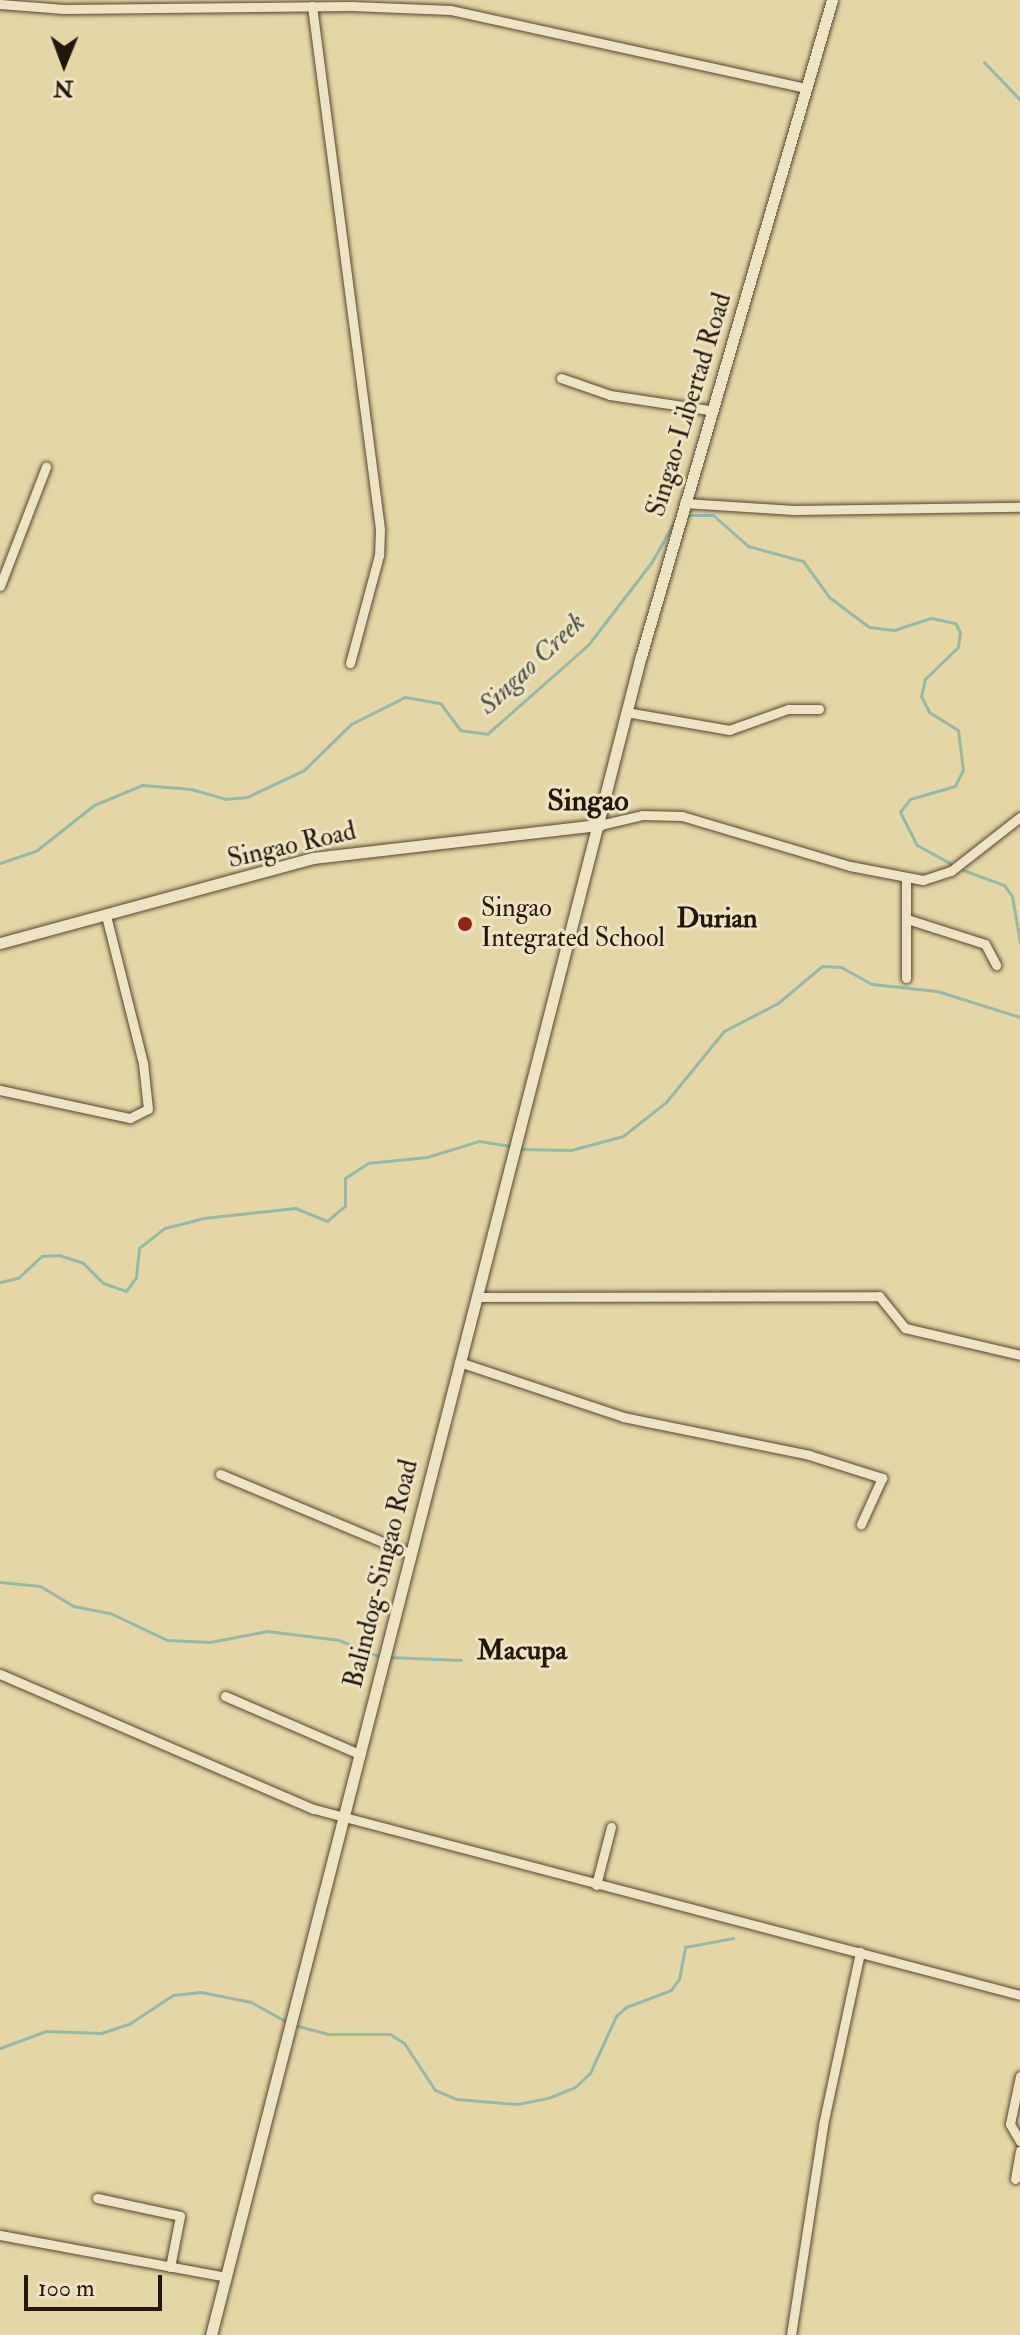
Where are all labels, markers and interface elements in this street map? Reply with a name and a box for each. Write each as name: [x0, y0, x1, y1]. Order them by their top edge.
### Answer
north arrow: [24, 24, 104, 104]
text: N: [53, 74, 74, 102]
street label: Singao-Libertad Road: [641, 289, 739, 521]
water label: Singao Creek: [472, 606, 592, 722]
district label: Singao: [547, 783, 629, 819]
street label: Singao Road: [225, 816, 359, 876]
place label: Singao Integrated School: [481, 893, 665, 954]
district label: Durian: [676, 902, 758, 936]
marker: Singao Integrated School: [456, 915, 474, 933]
street label: Balindog-Singao Road: [339, 1457, 425, 1691]
district label: Macupa: [477, 1634, 567, 1668]
scale bar: [28, 2259, 166, 2309]
text: 100 m: [38, 2273, 95, 2304]

